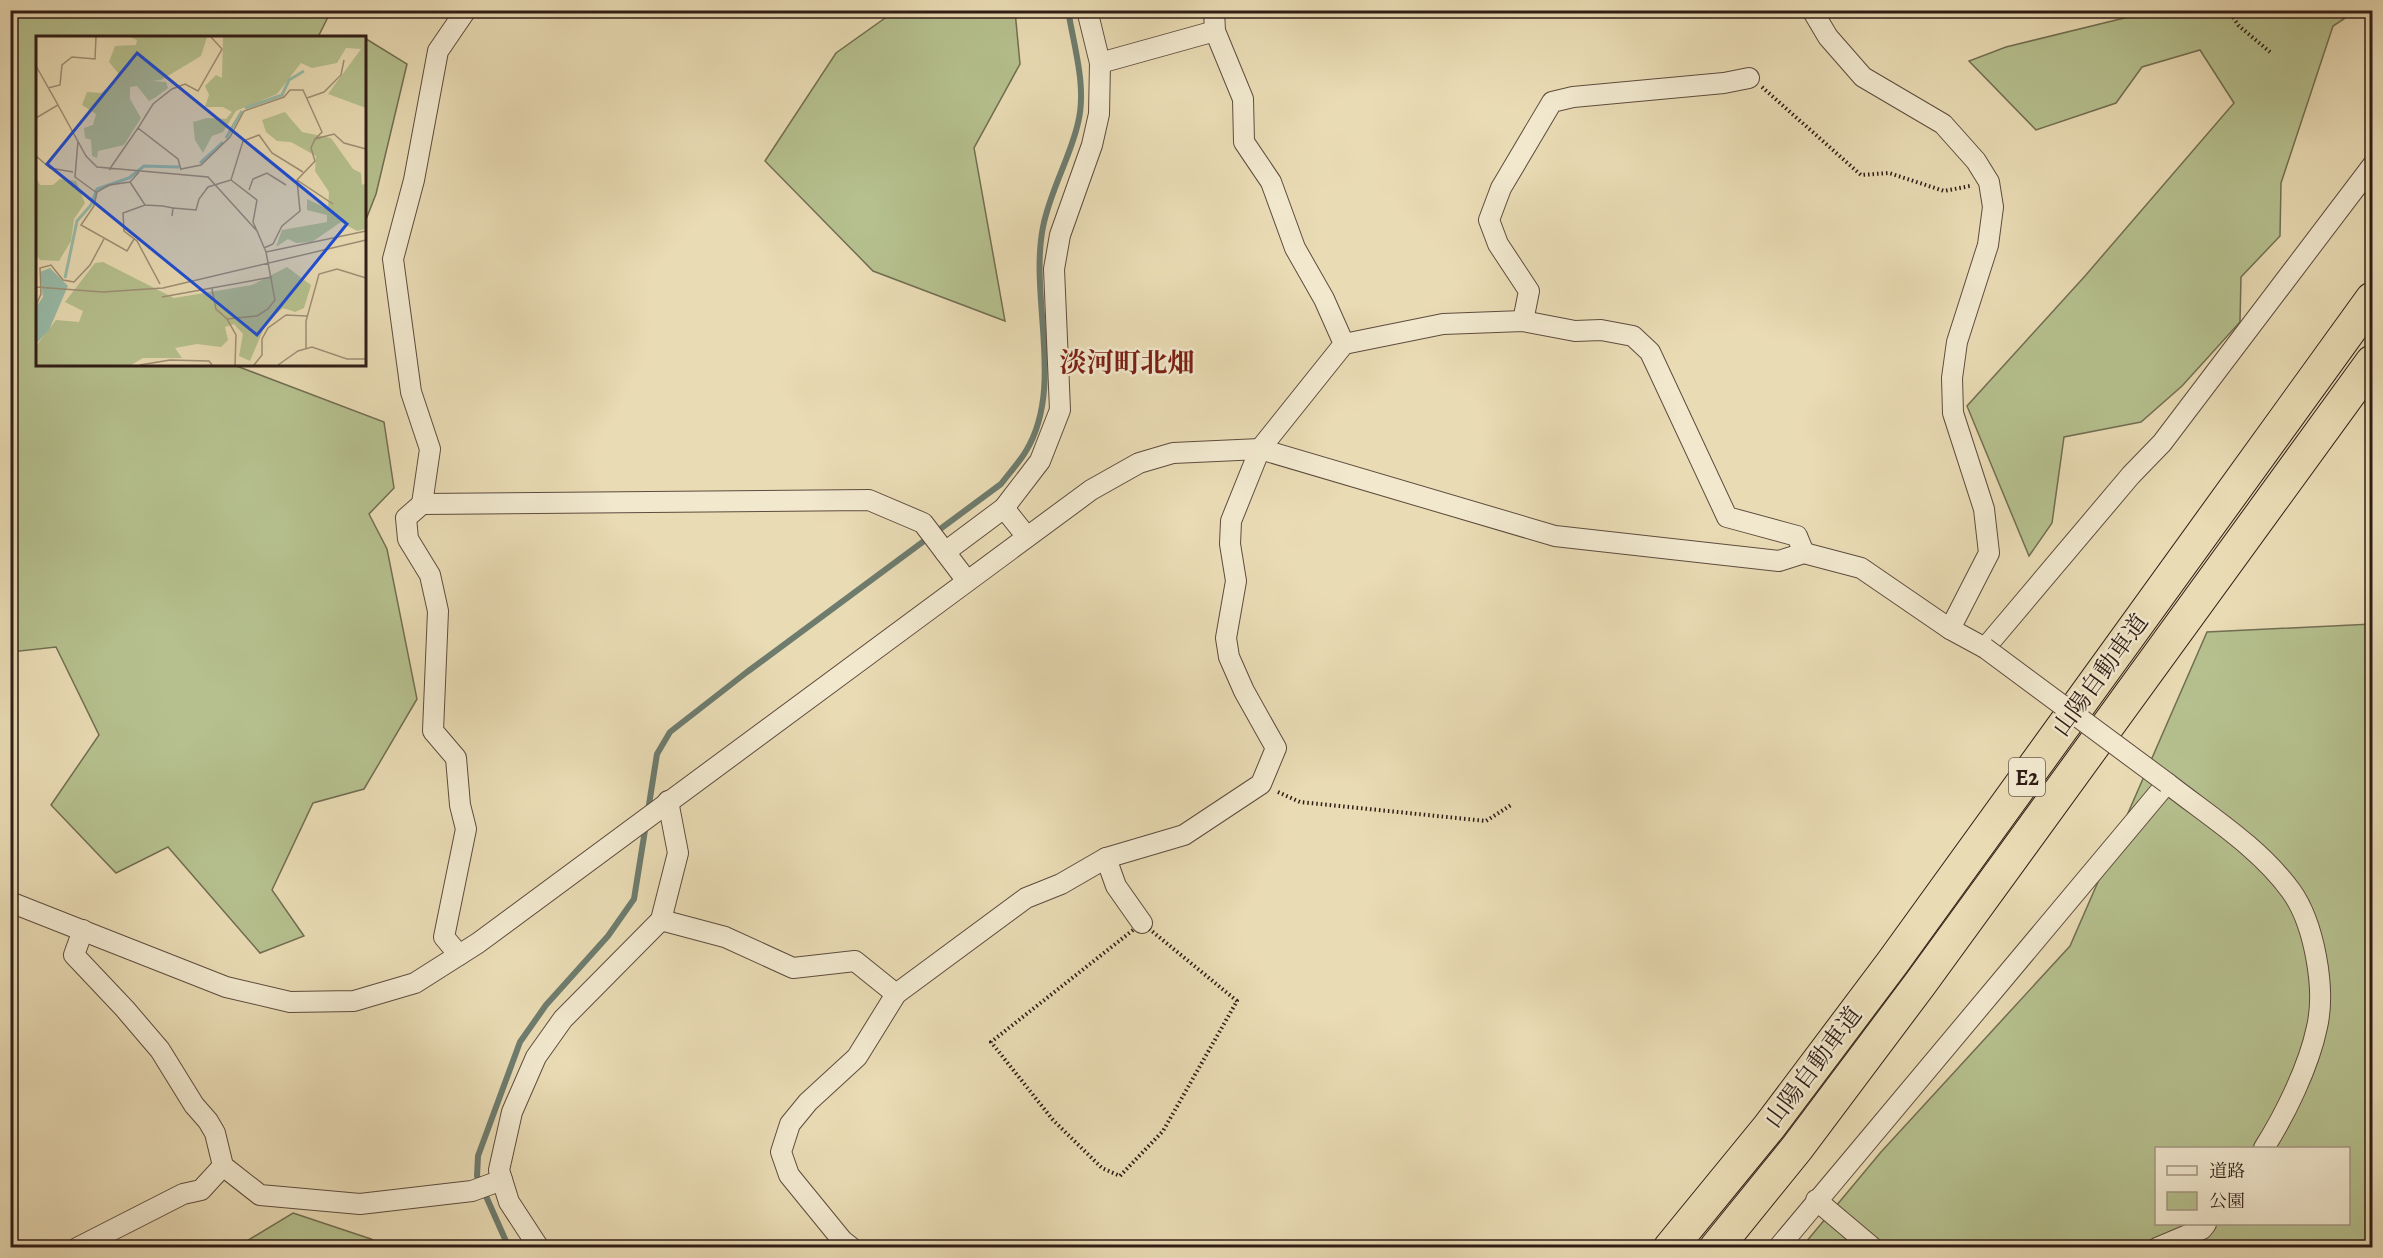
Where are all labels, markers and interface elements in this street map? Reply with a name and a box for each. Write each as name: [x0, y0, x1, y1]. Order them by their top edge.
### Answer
inset map: [36, 36, 366, 366]
district label: 淡河町北畑: [1060, 345, 1195, 381]
street label: 山陽自動車道: [2045, 607, 2155, 743]
road number: E2: [2009, 758, 2045, 796]
street label: 山陽自動車道: [1757, 1000, 1869, 1134]
legend: [2155, 1147, 2350, 1225]
text: 道路: [2209, 1159, 2245, 1183]
text: 公園: [2209, 1189, 2245, 1213]

